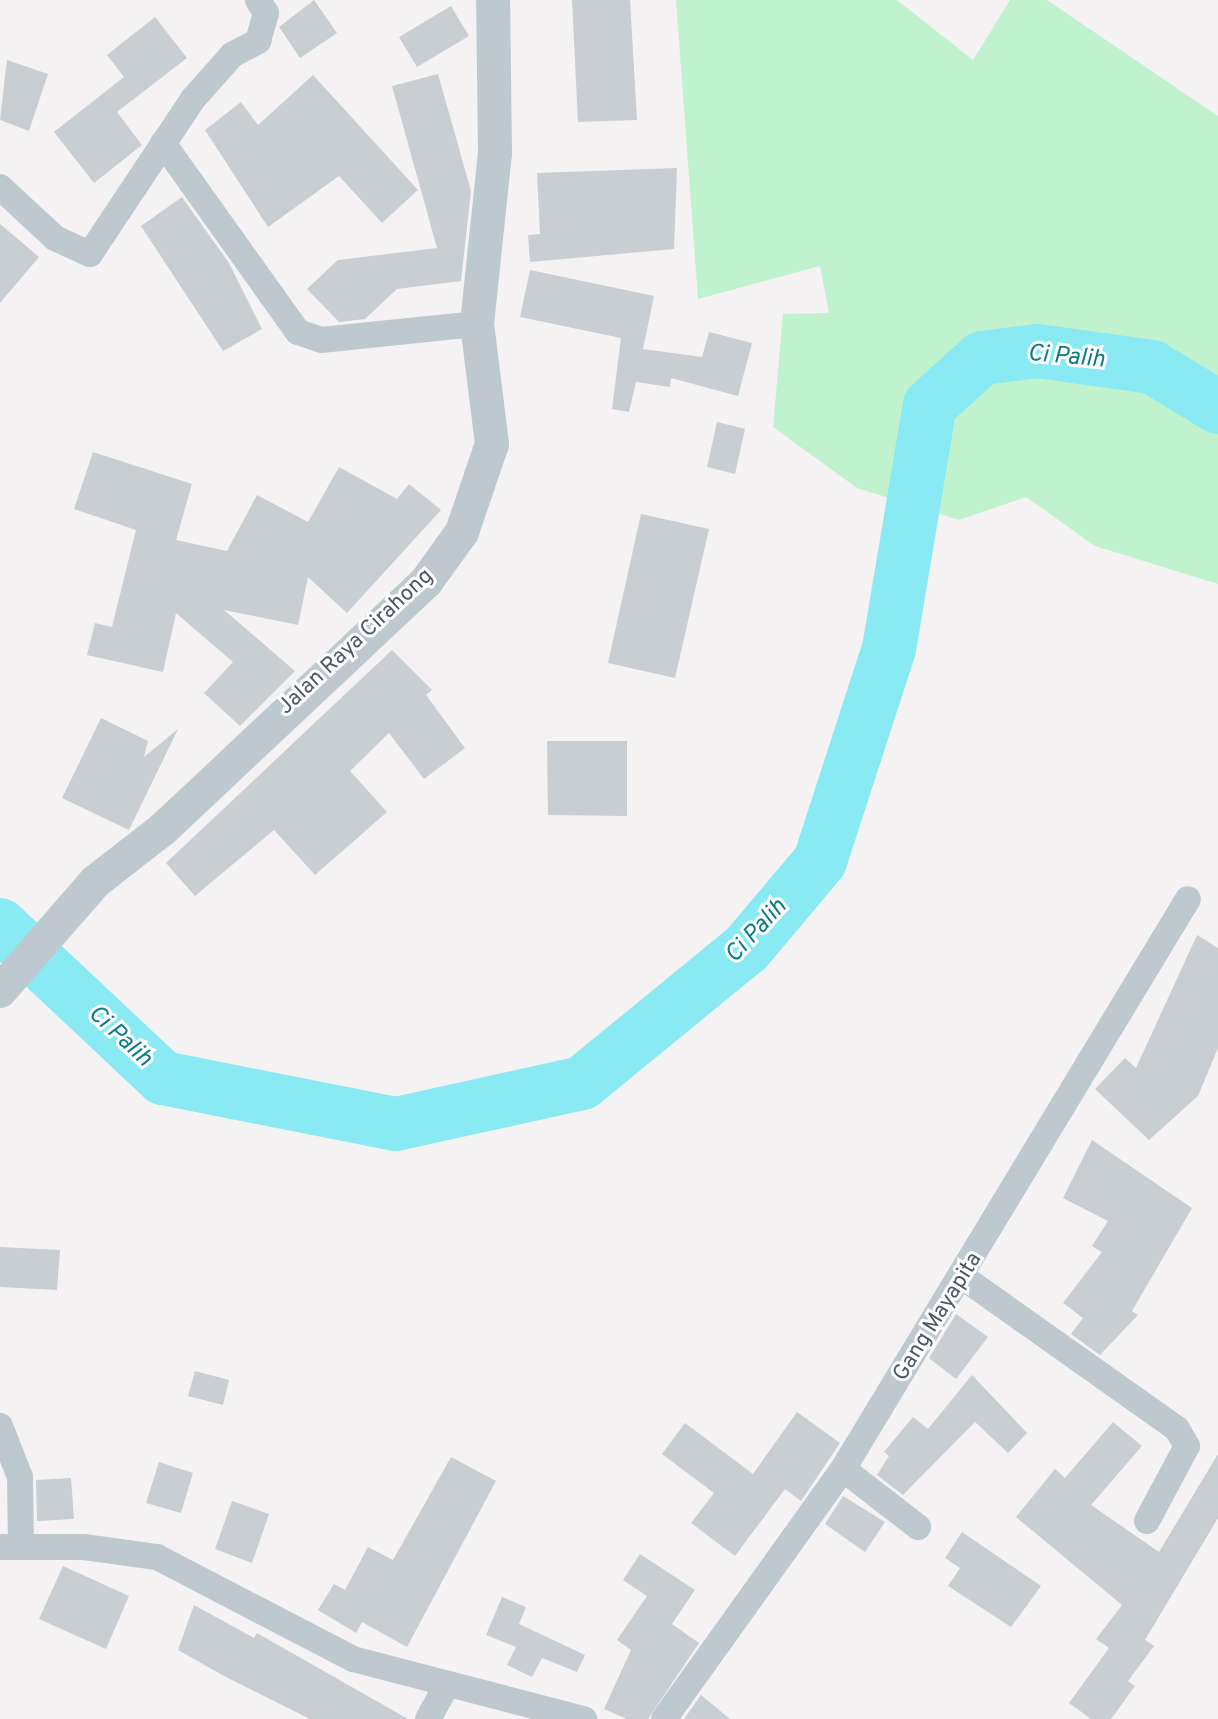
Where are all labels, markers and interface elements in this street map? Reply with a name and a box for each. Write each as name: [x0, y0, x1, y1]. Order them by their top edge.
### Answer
water label: Ci Palih: [1026, 340, 1106, 376]
street label: Jalan Raya Cirahong: [273, 563, 439, 721]
water label: Ci Palih: [720, 894, 794, 970]
water label: Ci Palih: [81, 1000, 157, 1074]
street label: Gang Mayapita: [888, 1248, 988, 1386]

